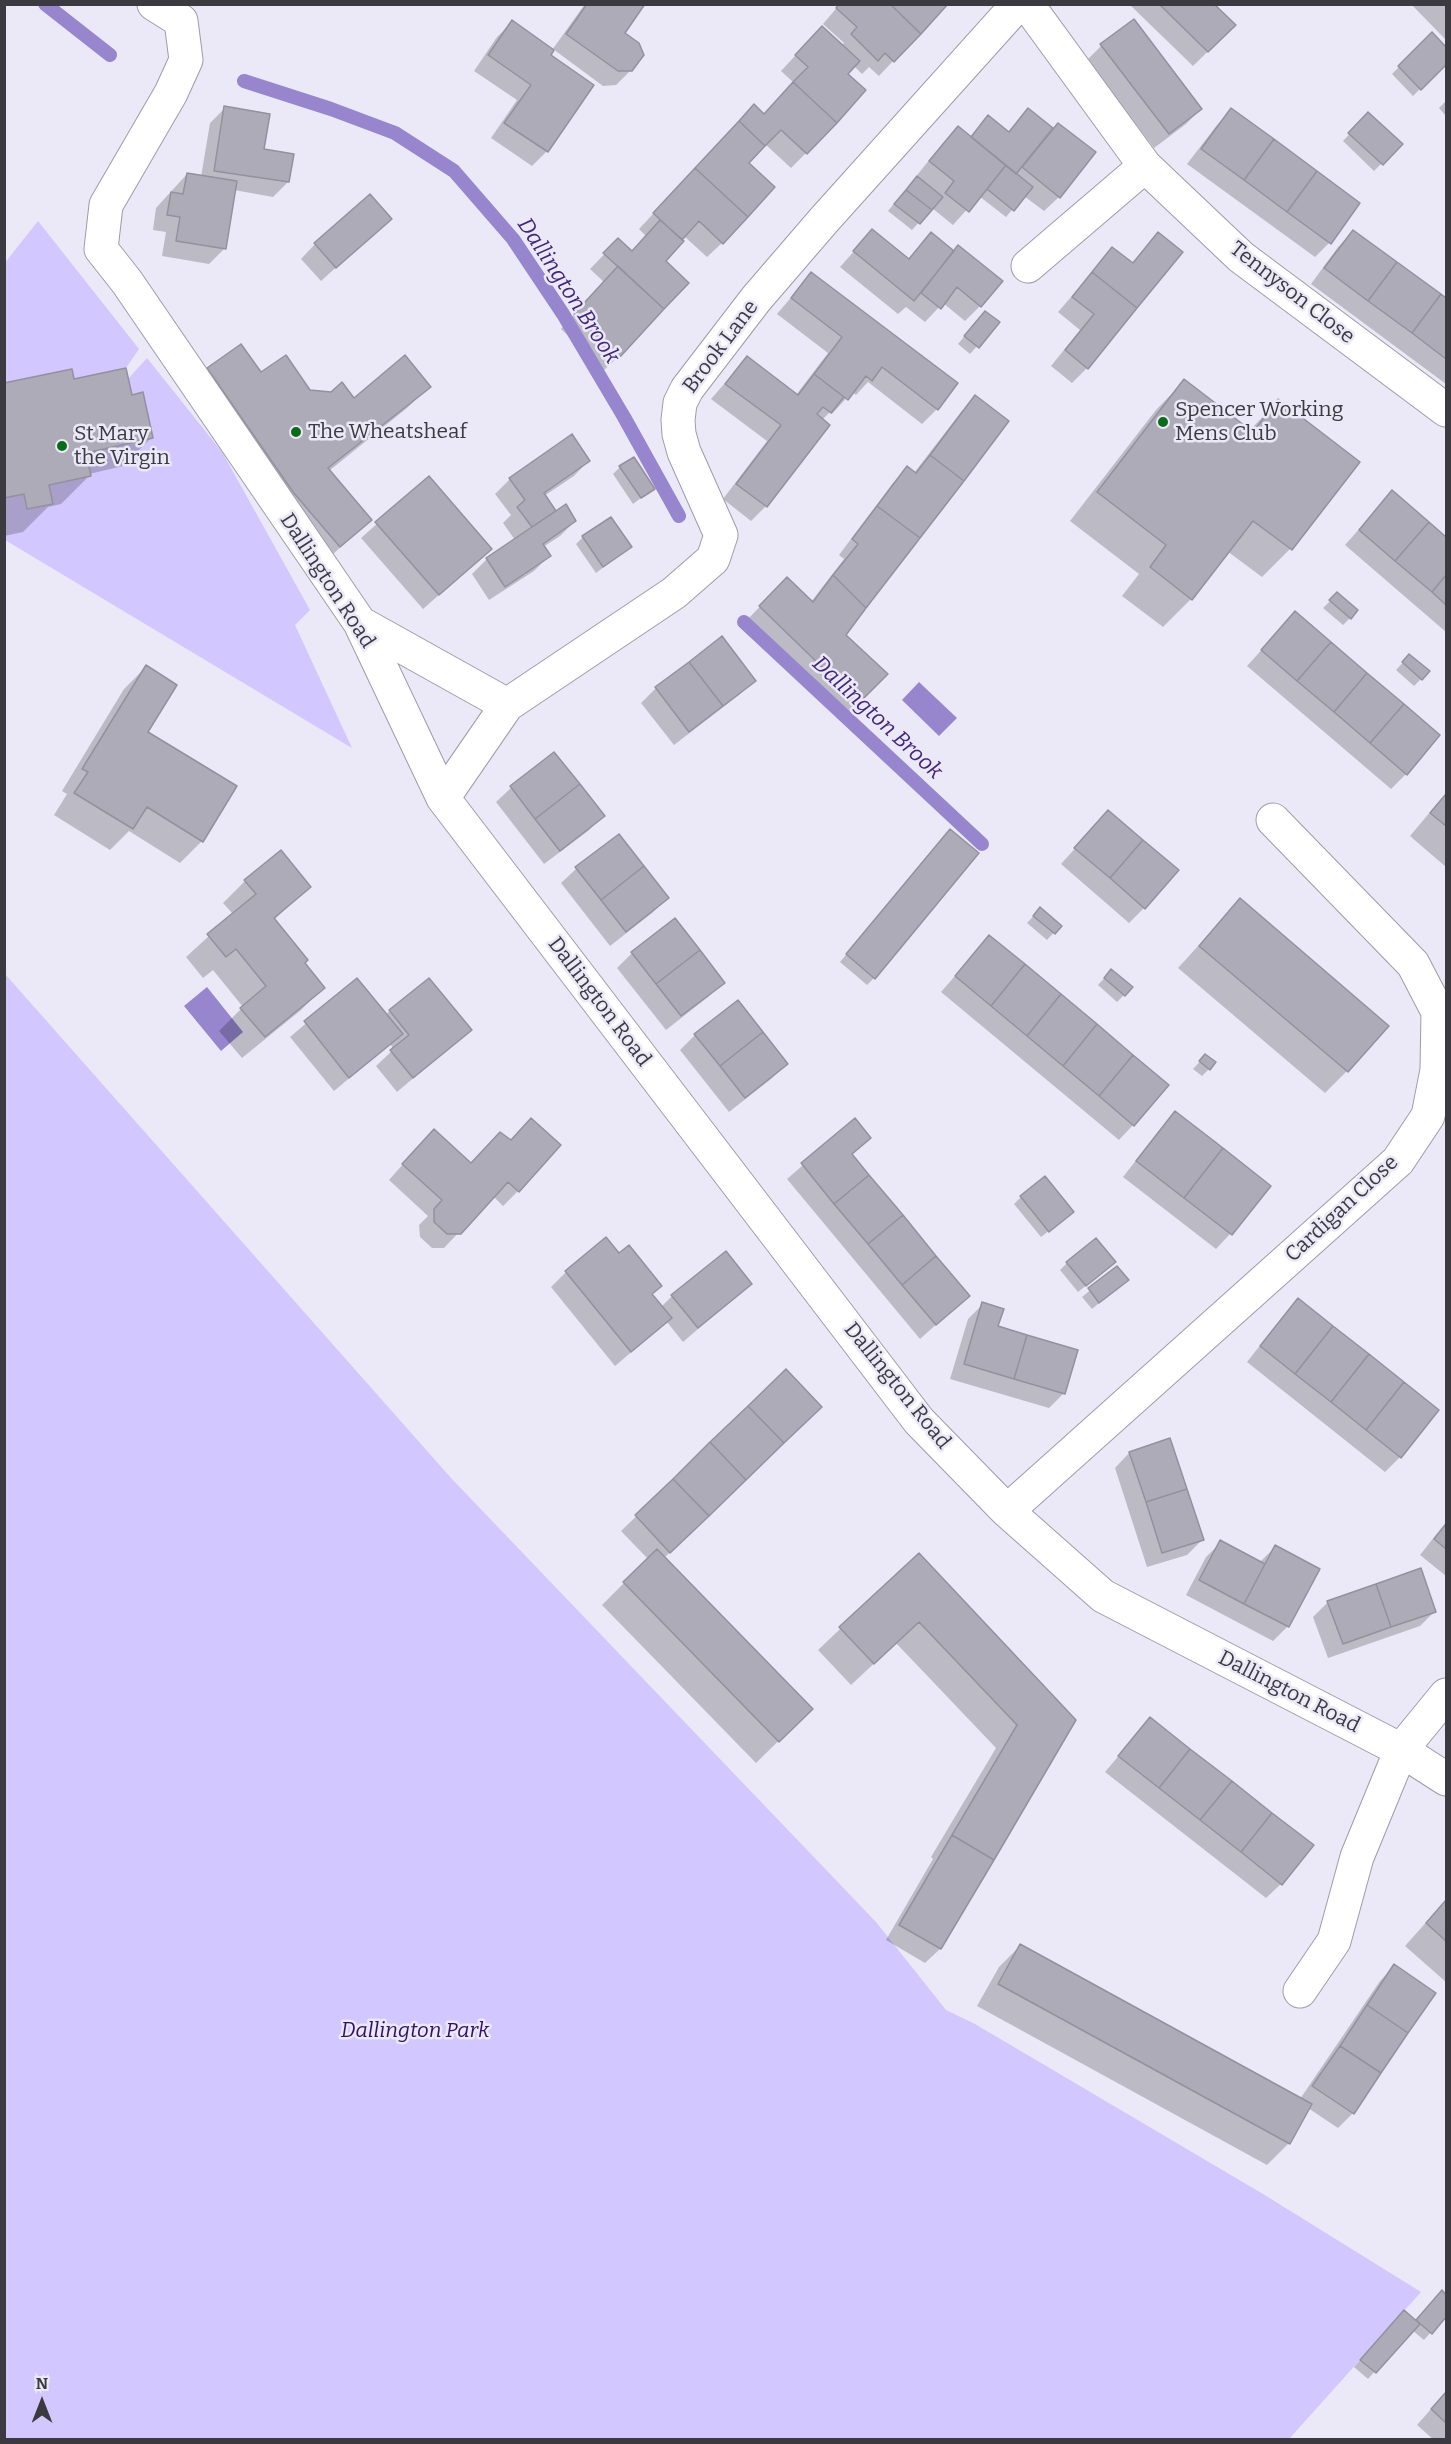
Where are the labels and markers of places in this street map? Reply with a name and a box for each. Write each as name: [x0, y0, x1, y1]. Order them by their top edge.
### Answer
place label: Spencer Working Mens Club: [1175, 397, 1343, 447]
marker: Spencer Working Mens Club: [1156, 415, 1170, 429]
place label: The Wheatsheaf: [308, 419, 467, 445]
place label: St Mary the Virgin: [74, 421, 170, 471]
marker: The Wheatsheaf: [289, 425, 303, 439]
marker: St Mary the Virgin: [55, 439, 69, 453]

